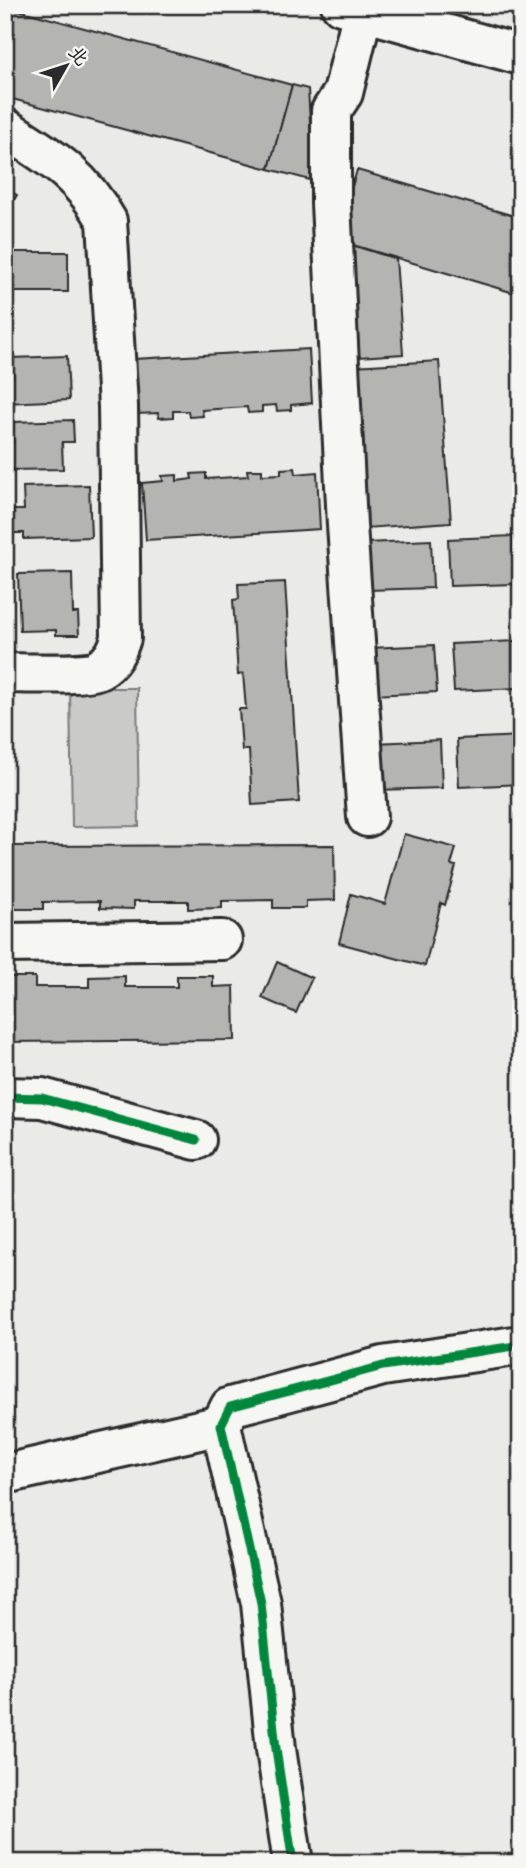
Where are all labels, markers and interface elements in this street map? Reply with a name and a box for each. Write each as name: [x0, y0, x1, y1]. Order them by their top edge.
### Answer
north arrow: [32, 32, 102, 102]
text: 北: [63, 40, 95, 71]

